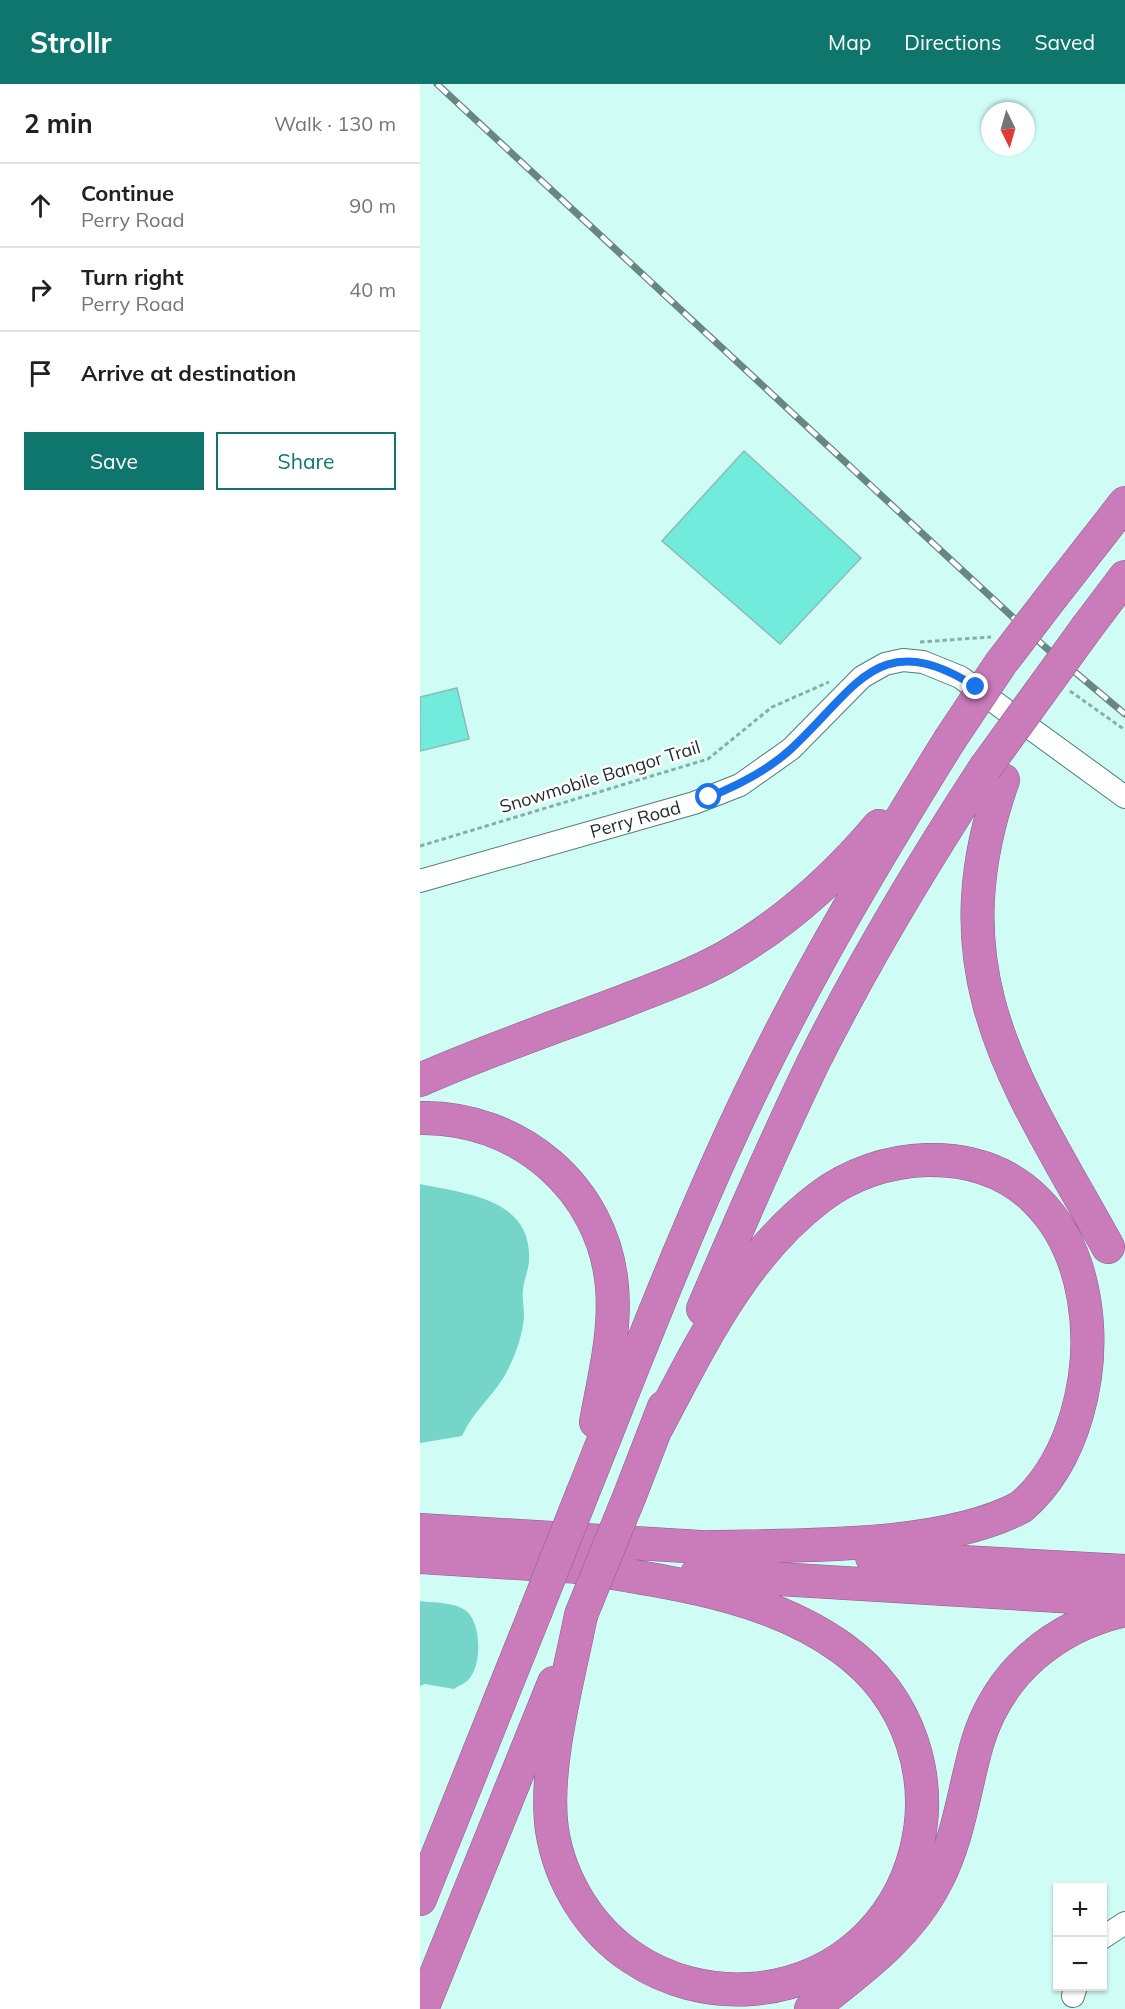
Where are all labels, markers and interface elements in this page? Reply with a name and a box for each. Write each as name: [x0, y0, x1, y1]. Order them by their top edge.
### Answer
text: Strollr: [30, 25, 112, 60]
text: Map: [828, 29, 871, 55]
text: Directions: [904, 29, 1001, 55]
text: Saved: [1034, 29, 1095, 55]
north arrow: [981, 102, 1035, 156]
text: 2 min: [24, 107, 93, 140]
text: Walk · 130 m: [274, 111, 396, 136]
text: Continue: [81, 179, 174, 207]
icon: ahead: [24, 189, 57, 222]
text: 90 m: [349, 193, 396, 218]
text: Perry Road: [81, 207, 184, 232]
text: Turn right: [81, 263, 184, 291]
icon: right: [24, 273, 57, 306]
text: 40 m: [349, 277, 396, 302]
text: Perry Road: [81, 291, 184, 316]
icon: arrive: [24, 357, 57, 390]
text: Arrive at destination: [81, 359, 296, 387]
button: Save: [24, 432, 204, 490]
button: Share: [216, 432, 396, 490]
route end: [962, 673, 988, 699]
street label: Snowmobile Bangor Trail: [497, 735, 703, 818]
route start: [695, 783, 721, 809]
street label: Perry Road: [587, 795, 683, 843]
map controls: [1053, 1883, 1107, 1991]
button: +: [1053, 1883, 1107, 1937]
button: −: [1053, 1937, 1107, 1991]

